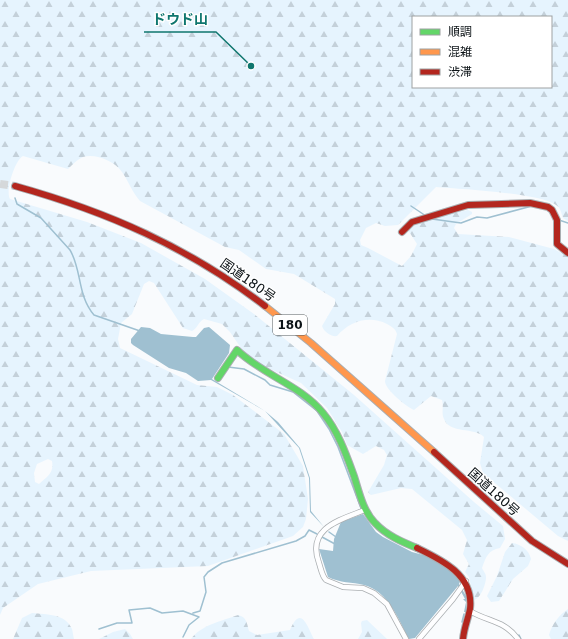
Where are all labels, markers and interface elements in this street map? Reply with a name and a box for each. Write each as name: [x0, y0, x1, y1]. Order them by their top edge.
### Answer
callout: ドウド山: [144, 6, 216, 32]
text: ドウド山: [152, 11, 208, 27]
legend: [412, 16, 552, 88]
text: 順調: [448, 25, 472, 39]
text: 混雑: [448, 45, 472, 59]
text: 渋滞: [448, 65, 472, 79]
street label: 国道180号: [218, 256, 278, 304]
road number: 180: [273, 315, 307, 335]
street label: 国道180号: [465, 465, 523, 519]

